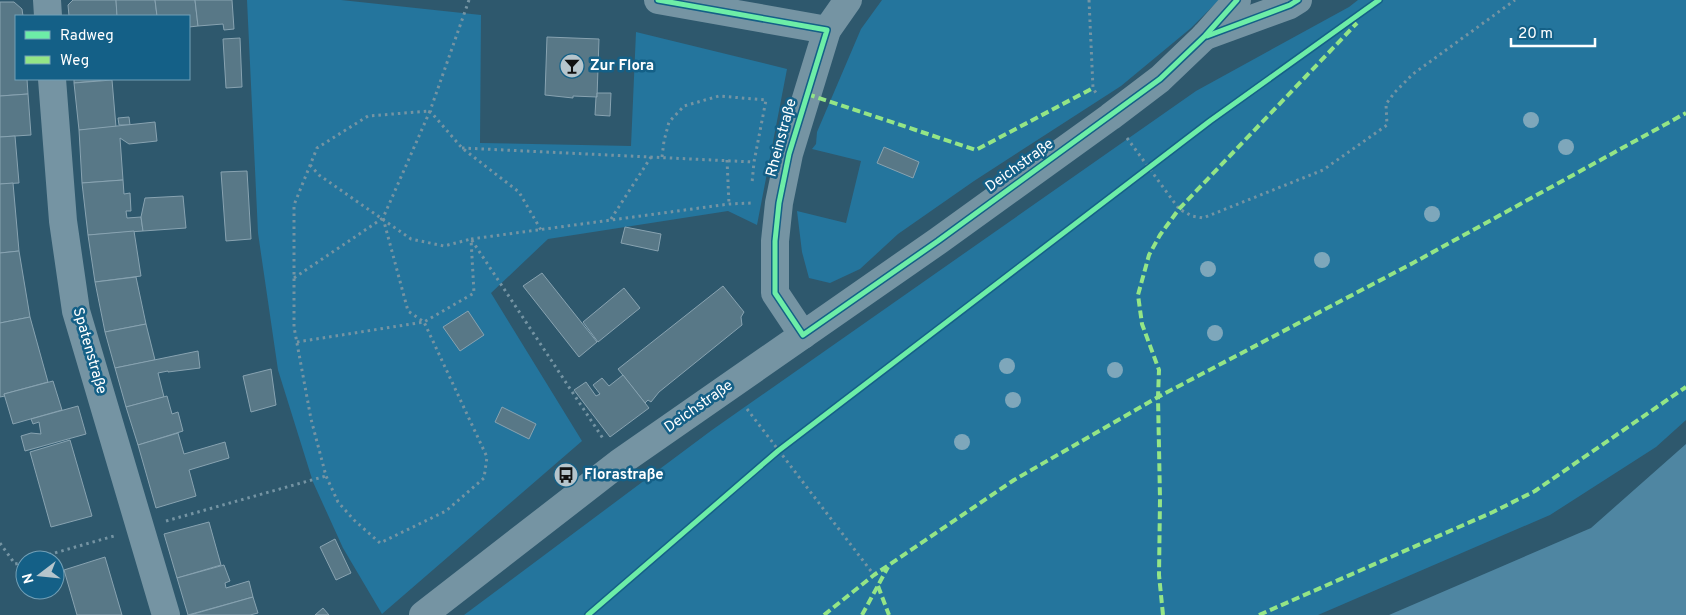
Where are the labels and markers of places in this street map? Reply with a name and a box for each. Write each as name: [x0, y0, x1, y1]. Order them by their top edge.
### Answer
bar icon: Zur Flora: [559, 53, 585, 79]
place label: Zur Flora: [590, 57, 654, 76]
bus stop icon: Florastraße: [553, 462, 579, 488]
place label: Florastraße: [584, 466, 664, 485]

